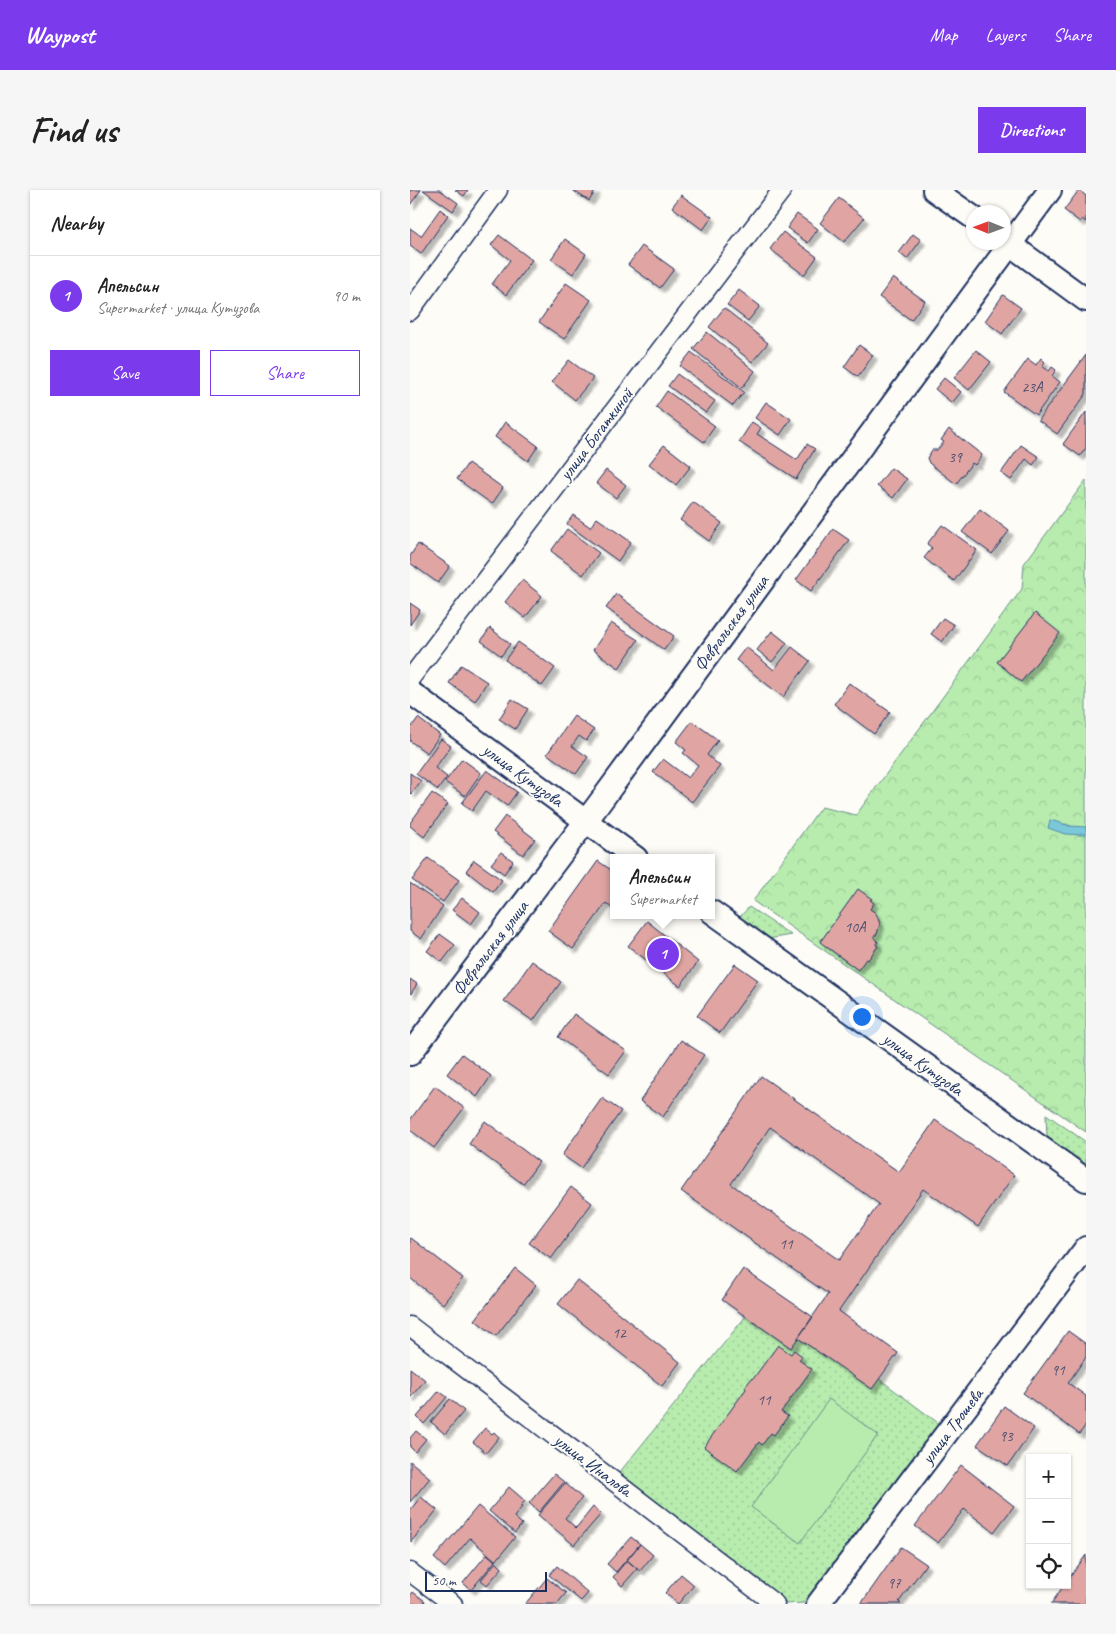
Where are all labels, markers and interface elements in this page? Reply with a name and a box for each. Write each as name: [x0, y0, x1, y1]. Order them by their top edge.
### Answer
text: Waypost: [25, 20, 95, 50]
text: Map: [930, 24, 958, 46]
text: Layers: [986, 24, 1025, 46]
text: Share: [1053, 24, 1091, 46]
button: Directions: [978, 107, 1086, 153]
text: Find us: [30, 108, 117, 153]
north arrow: [966, 205, 1011, 250]
text: Nearby: [50, 210, 103, 236]
text: Апельсин: [97, 274, 158, 298]
text: 1: [62, 286, 70, 306]
text: 90 m: [333, 286, 360, 306]
text: Supermarket · улица Кутузова: [97, 298, 259, 318]
button: Save: [50, 350, 200, 396]
button: Share: [210, 350, 360, 396]
house number: 23А: [1021, 378, 1044, 397]
street label: улица Богаткиной: [554, 382, 639, 485]
house number: 39: [948, 448, 963, 467]
street label: Февральская улица: [689, 570, 774, 675]
street label: улица Кутузова: [477, 738, 568, 813]
popup: [610, 854, 715, 919]
text: Апельсин: [628, 865, 690, 889]
text: Supermarket: [628, 889, 697, 909]
street label: Февральская улица: [447, 895, 534, 1000]
house number: 10А: [844, 918, 867, 937]
pin: 1: [647, 935, 679, 973]
your location: [849, 1004, 875, 1030]
street label: улица Кутузова: [877, 1027, 968, 1102]
house number: 11: [779, 1235, 794, 1254]
house number: 12: [612, 1324, 627, 1343]
house number: 91: [1051, 1361, 1066, 1380]
street label: улица Трошева: [916, 1383, 989, 1469]
house number: 11: [757, 1391, 772, 1410]
house number: 93: [999, 1427, 1014, 1446]
street label: улица Иналова: [549, 1428, 637, 1502]
map controls: [1026, 1454, 1071, 1589]
button: +: [1026, 1454, 1071, 1499]
button: −: [1026, 1499, 1071, 1544]
button: locate: [1026, 1544, 1071, 1589]
scale bar: [425, 1569, 548, 1592]
text: 50 m: [432, 1572, 456, 1589]
house number: 97: [887, 1574, 902, 1593]

